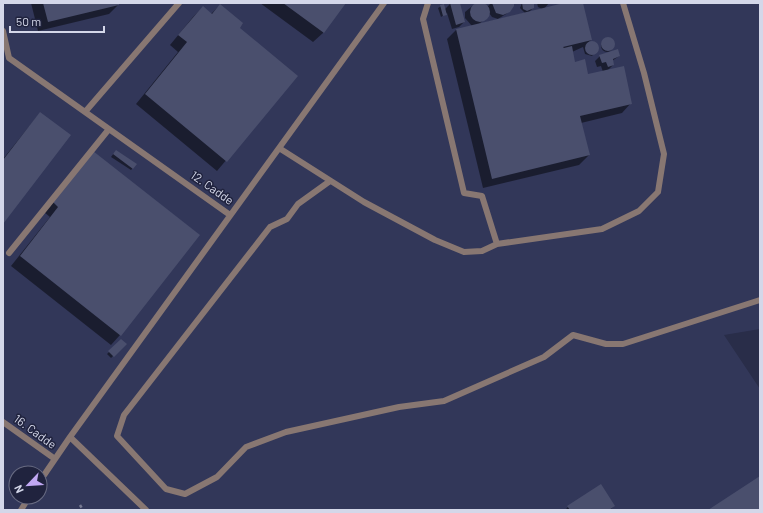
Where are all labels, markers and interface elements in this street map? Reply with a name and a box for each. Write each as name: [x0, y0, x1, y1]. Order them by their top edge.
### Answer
scale bar: [10, 8, 104, 34]
text: 50 m: [16, 14, 41, 28]
street label: 12. Cadde: [188, 167, 237, 207]
street label: 16. Cadde: [12, 411, 60, 451]
north arrow: [8, 465, 48, 505]
text: N: [11, 483, 26, 496]

